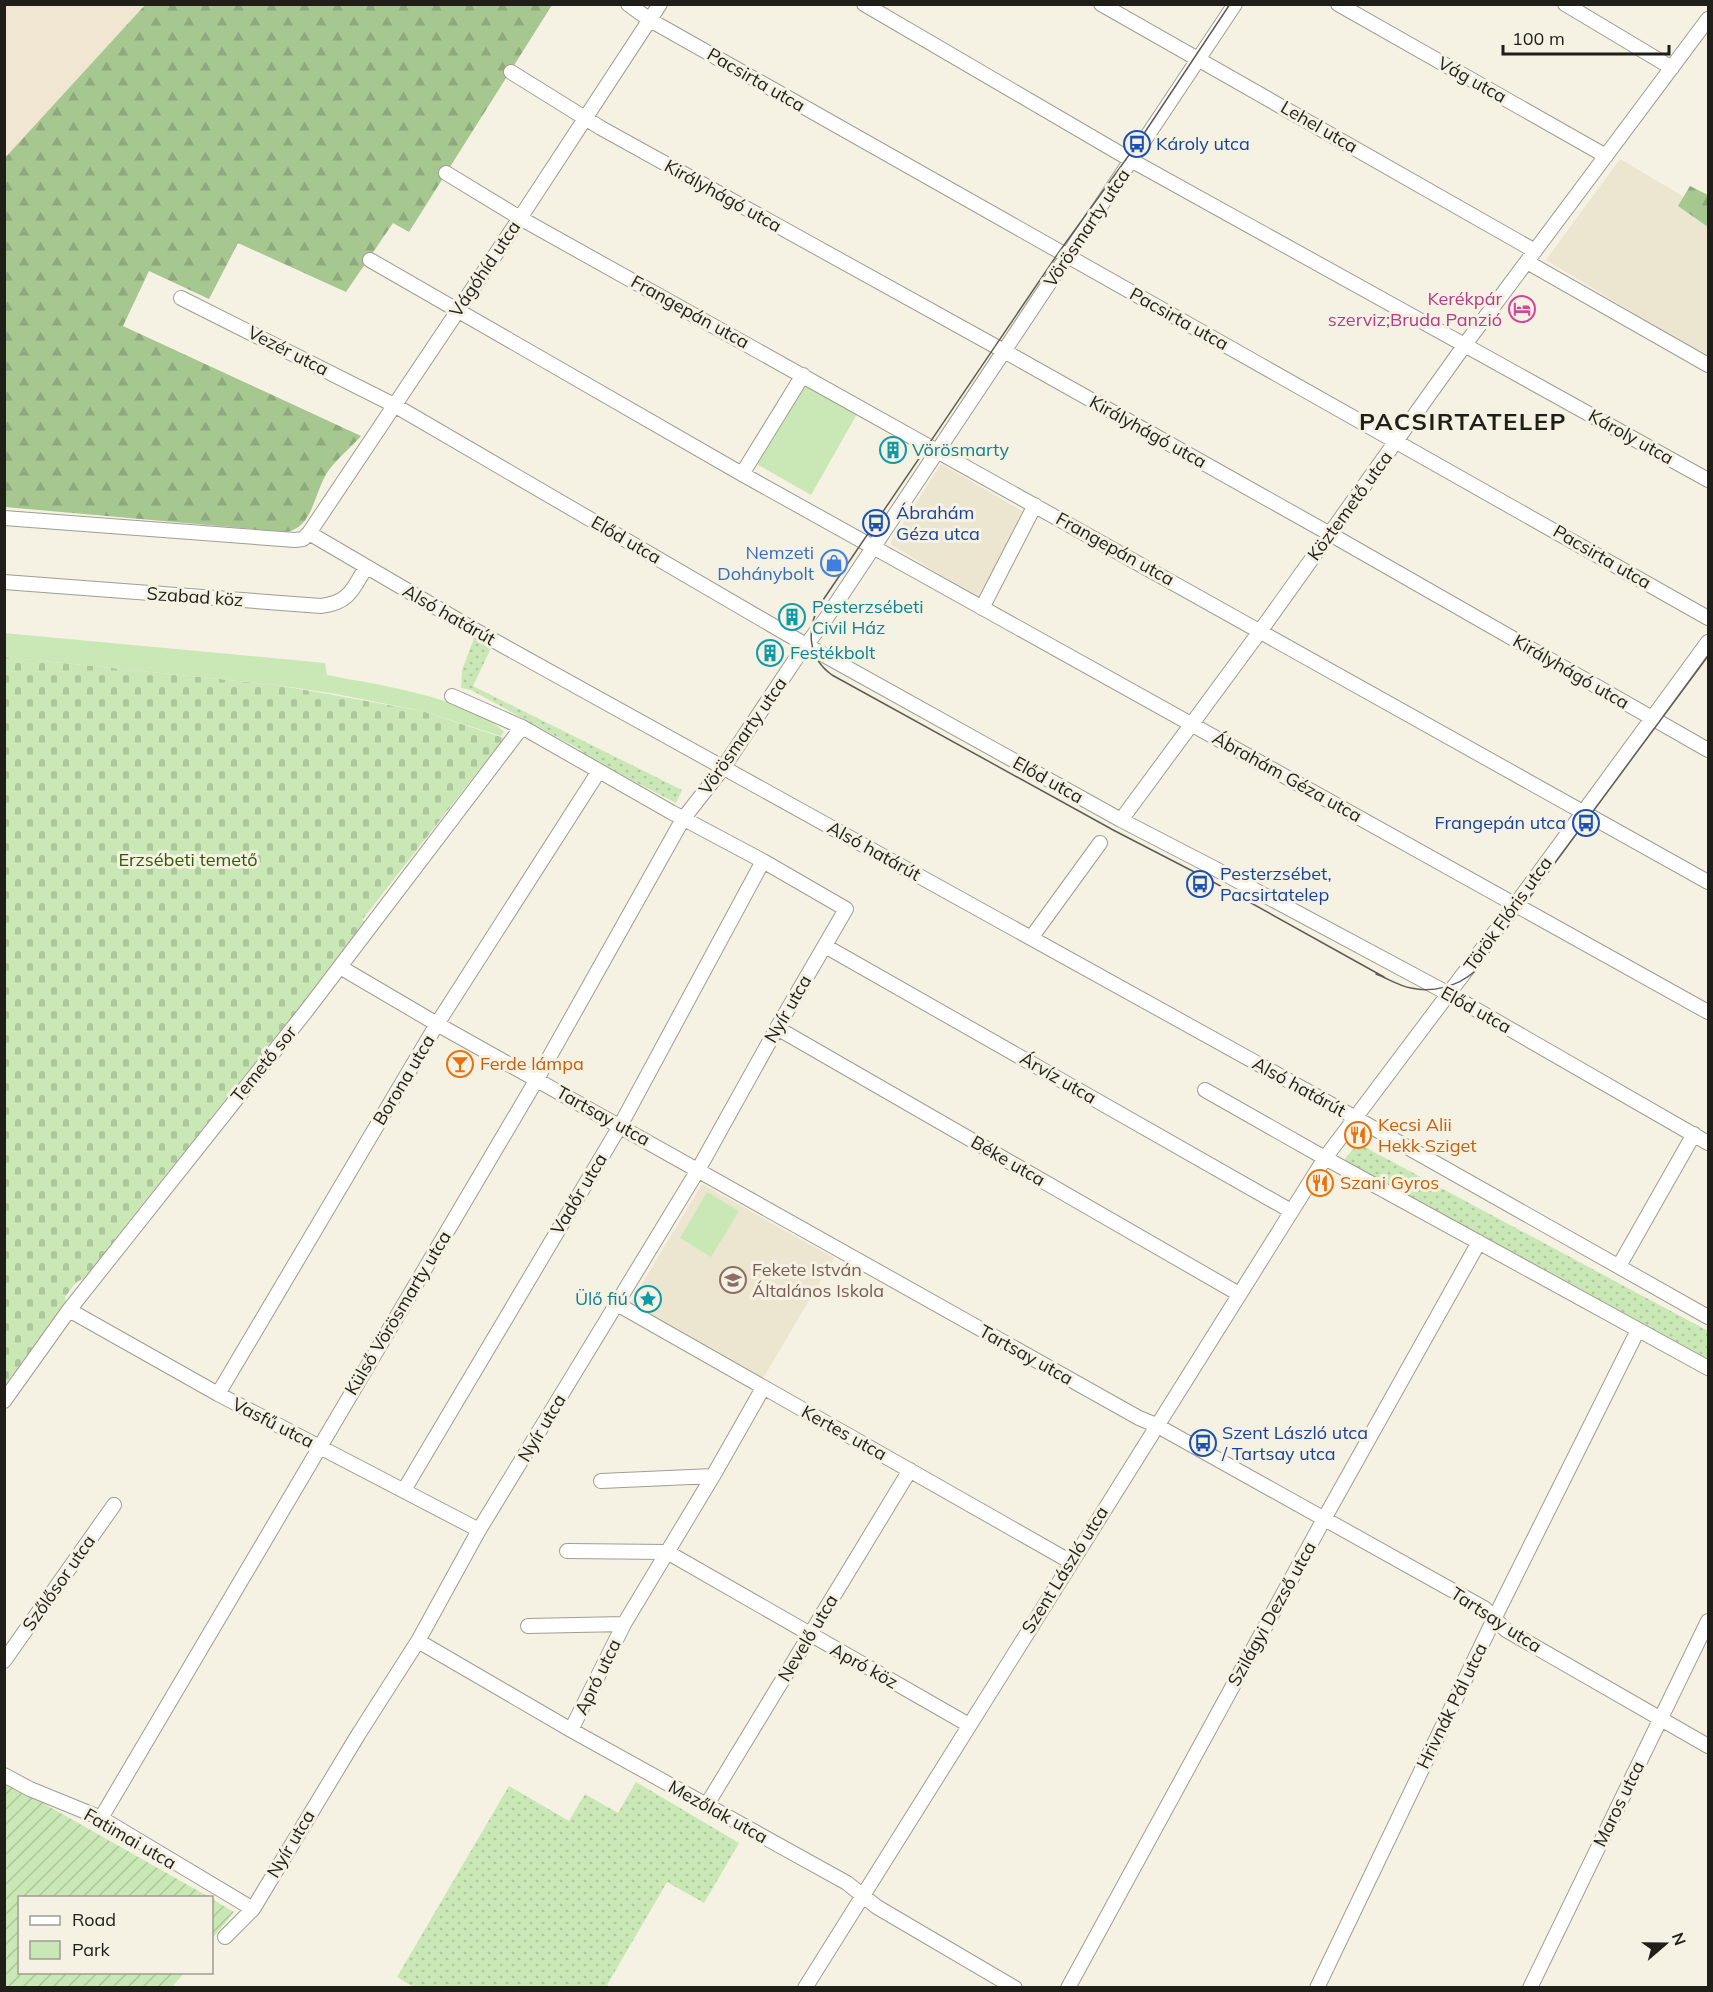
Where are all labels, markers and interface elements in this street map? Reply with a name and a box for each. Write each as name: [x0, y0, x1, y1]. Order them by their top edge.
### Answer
scale bar: [1503, 18, 1670, 56]
text: 100 m: [1512, 27, 1565, 50]
street label: Pacsirta utca: [703, 42, 809, 117]
street label: Vág utca: [1434, 51, 1511, 108]
street label: Lehel utca: [1277, 95, 1362, 158]
bus stop icon: Károly utca: [1122, 129, 1152, 159]
place label: Károly utca: [1156, 132, 1250, 155]
street label: Királyhágó utca: [661, 154, 786, 237]
street label: Vörösmarty utca: [1038, 164, 1135, 291]
street label: Vágóhíd utca: [444, 216, 525, 321]
street label: Frangepán utca: [627, 270, 753, 353]
street label: Pacsirta utca: [1126, 282, 1233, 355]
place label: Kerékpár szerviz;Bruda Panzió: [1328, 287, 1502, 331]
hotel icon: Kerékpár szerviz;Bruda Panzió: [1507, 294, 1537, 324]
street label: Vezér utca: [244, 320, 333, 381]
street label: Királyhágó utca: [1086, 390, 1211, 473]
street label: Károly utca: [1585, 404, 1678, 469]
district label: PACSIRTATELEP: [1359, 406, 1567, 436]
building icon: Vörösmarty: [878, 435, 908, 465]
place label: Vörösmarty: [912, 438, 1009, 461]
street label: Köztemető utca: [1302, 446, 1397, 565]
place label: Ábrahám Géza utca: [896, 501, 980, 545]
street label: Frangepán utca: [1052, 507, 1178, 590]
bus stop icon: Ábrahám Géza utca: [861, 508, 891, 538]
street label: Előd utca: [587, 510, 665, 569]
street label: Pacsirta utca: [1549, 519, 1655, 594]
place label: Nemzeti Dohánybolt: [717, 541, 814, 585]
shop icon: Nemzeti Dohánybolt: [819, 548, 849, 578]
street label: Alsó határút: [399, 579, 500, 650]
street label: Szabad köz: [146, 582, 244, 611]
place label: Pesterzsébeti Civil Ház: [812, 595, 924, 639]
building icon: Pesterzsébeti Civil Ház: [777, 602, 807, 632]
street label: Királyhágó utca: [1509, 629, 1633, 714]
building icon: Festékbolt: [755, 638, 785, 668]
place label: Festékbolt: [790, 641, 875, 664]
street label: Vörösmarty utca: [694, 673, 792, 799]
street label: Ábrahám Géza utca: [1209, 726, 1366, 827]
street label: Előd utca: [1009, 751, 1087, 808]
bus stop icon: Frangepán utca: [1571, 808, 1601, 838]
place label: Frangepán utca: [1435, 811, 1566, 834]
street label: Alsó határút: [824, 816, 925, 886]
park label: Erzsébeti temető: [118, 848, 258, 871]
street label: Török Flóris utca: [1458, 852, 1557, 975]
place label: Pesterzsébet, Pacsirtatelep: [1220, 862, 1332, 906]
bus stop icon: Pesterzsébet, Pacsirtatelep: [1185, 869, 1215, 899]
street label: Nyír utca: [759, 971, 816, 1047]
street label: Előd utca: [1437, 981, 1515, 1038]
street label: Temető sor: [226, 1020, 302, 1107]
street label: Borona utca: [368, 1030, 440, 1129]
street label: Árvíz utca: [1016, 1047, 1101, 1109]
bar icon: Ferde lámpa: [445, 1049, 475, 1079]
place label: Ferde lámpa: [480, 1052, 584, 1075]
street label: Alsó határút: [1249, 1052, 1350, 1122]
street label: Tartsay utca: [552, 1080, 654, 1151]
place label: Kecsi Alii Hekk Sziget: [1378, 1113, 1477, 1157]
restaurant icon: Kecsi Alii Hekk Sziget: [1343, 1120, 1373, 1150]
street label: Béke utca: [967, 1130, 1049, 1191]
street label: Vadőr utca: [545, 1149, 612, 1239]
restaurant icon: Szani Gyros: [1305, 1168, 1335, 1198]
place label: Szani Gyros: [1340, 1171, 1439, 1194]
street label: Külső Vörösmarty utca: [339, 1226, 456, 1399]
place label: Fekete István Általános Iskola: [752, 1258, 884, 1302]
school or university icon: Fekete István Általános Iskola: [718, 1265, 748, 1295]
place icon: Ülő fiú: [633, 1284, 663, 1314]
place label: Ülő fiú: [575, 1287, 628, 1310]
street label: Tartsay utca: [975, 1319, 1077, 1390]
street label: Nyír utca: [512, 1390, 571, 1466]
street label: Vasfű utca: [229, 1392, 318, 1453]
street label: Kertes utca: [798, 1400, 891, 1465]
place label: Szent László utca / Tartsay utca: [1221, 1421, 1368, 1465]
bus stop icon: Szent László utca / Tartsay utca: [1188, 1428, 1218, 1458]
street label: Szent László utca: [1016, 1502, 1113, 1638]
street label: Szőlősor utca: [17, 1530, 100, 1635]
street label: Szilágyi Dezső utca: [1222, 1537, 1321, 1690]
street label: Tartsay utca: [1447, 1582, 1546, 1657]
street label: Nevelő utca: [773, 1590, 843, 1686]
street label: Apró utca: [569, 1635, 626, 1719]
street label: Apró köz: [826, 1638, 902, 1694]
street label: Hrivnák Pál utca: [1411, 1639, 1492, 1772]
street label: Maros utca: [1588, 1757, 1649, 1851]
street label: Mezőlak utca: [665, 1775, 772, 1848]
street label: Fatimai utca: [80, 1803, 181, 1874]
street label: Nyír utca: [261, 1806, 320, 1882]
legend: [18, 1896, 213, 1974]
text: Road: [72, 1908, 116, 1931]
north arrow: [1635, 1914, 1695, 1974]
text: N: [1668, 1930, 1691, 1948]
text: Park: [72, 1938, 111, 1961]

